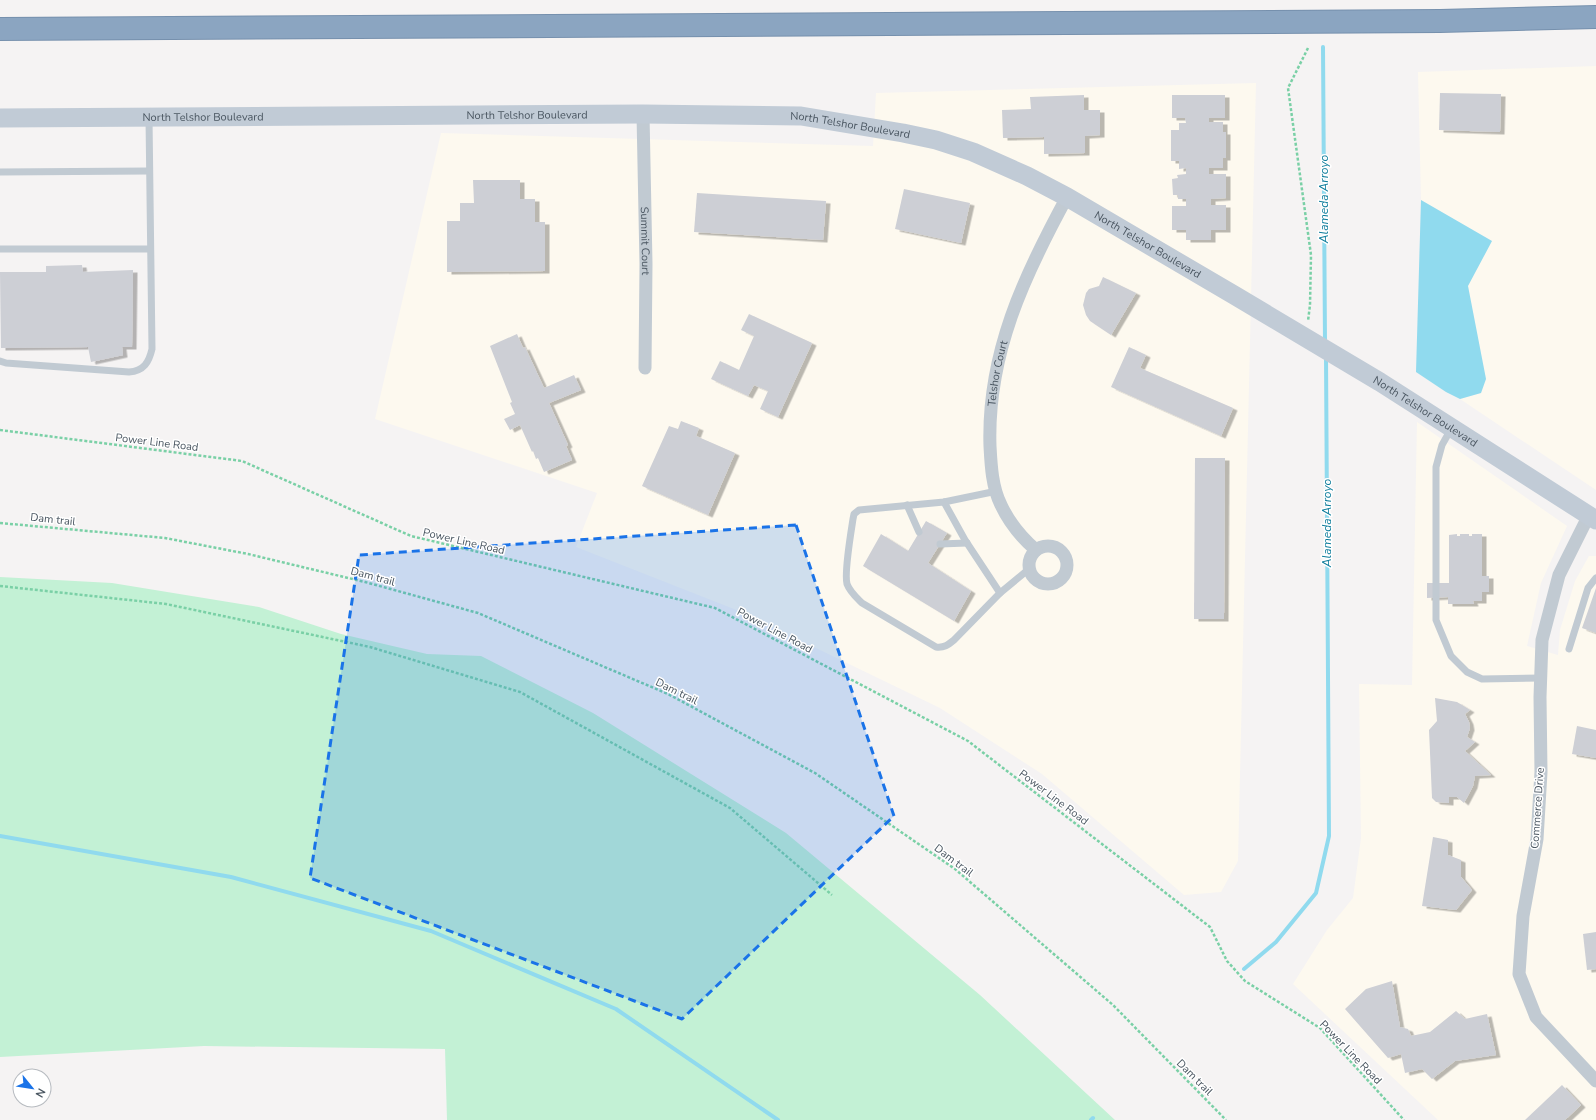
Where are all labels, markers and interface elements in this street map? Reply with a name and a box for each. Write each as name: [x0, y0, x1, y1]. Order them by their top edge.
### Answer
street label: North Telshor Boulevard: [466, 107, 588, 123]
street label: North Telshor Boulevard: [142, 109, 264, 125]
street label: North Telshor Boulevard: [790, 109, 911, 142]
water label: Alameda Arroyo: [1316, 154, 1332, 244]
street label: Summit Court: [637, 207, 653, 275]
street label: North Telshor Boulevard: [1091, 208, 1204, 282]
street label: Telshor Court: [984, 339, 1011, 407]
street label: North Telshor Boulevard: [1370, 373, 1480, 450]
street label: Power Line Road: [115, 430, 199, 455]
water label: Alameda Arroyo: [1319, 478, 1335, 568]
street label: Dam trail: [29, 510, 77, 529]
street label: Power Line Road: [421, 525, 506, 558]
street label: Dam trail: [349, 563, 398, 590]
street label: Power Line Road: [734, 604, 815, 657]
street label: Dam trail: [653, 675, 701, 709]
street label: Power Line Road: [1016, 766, 1092, 829]
street label: Commerce Drive: [1527, 767, 1548, 849]
street label: Dam trail: [931, 841, 977, 881]
street label: Power Line Road: [1316, 1017, 1385, 1088]
street label: Dam trail: [1173, 1056, 1217, 1099]
north arrow: [12, 1068, 52, 1108]
text: N: [32, 1085, 49, 1100]

